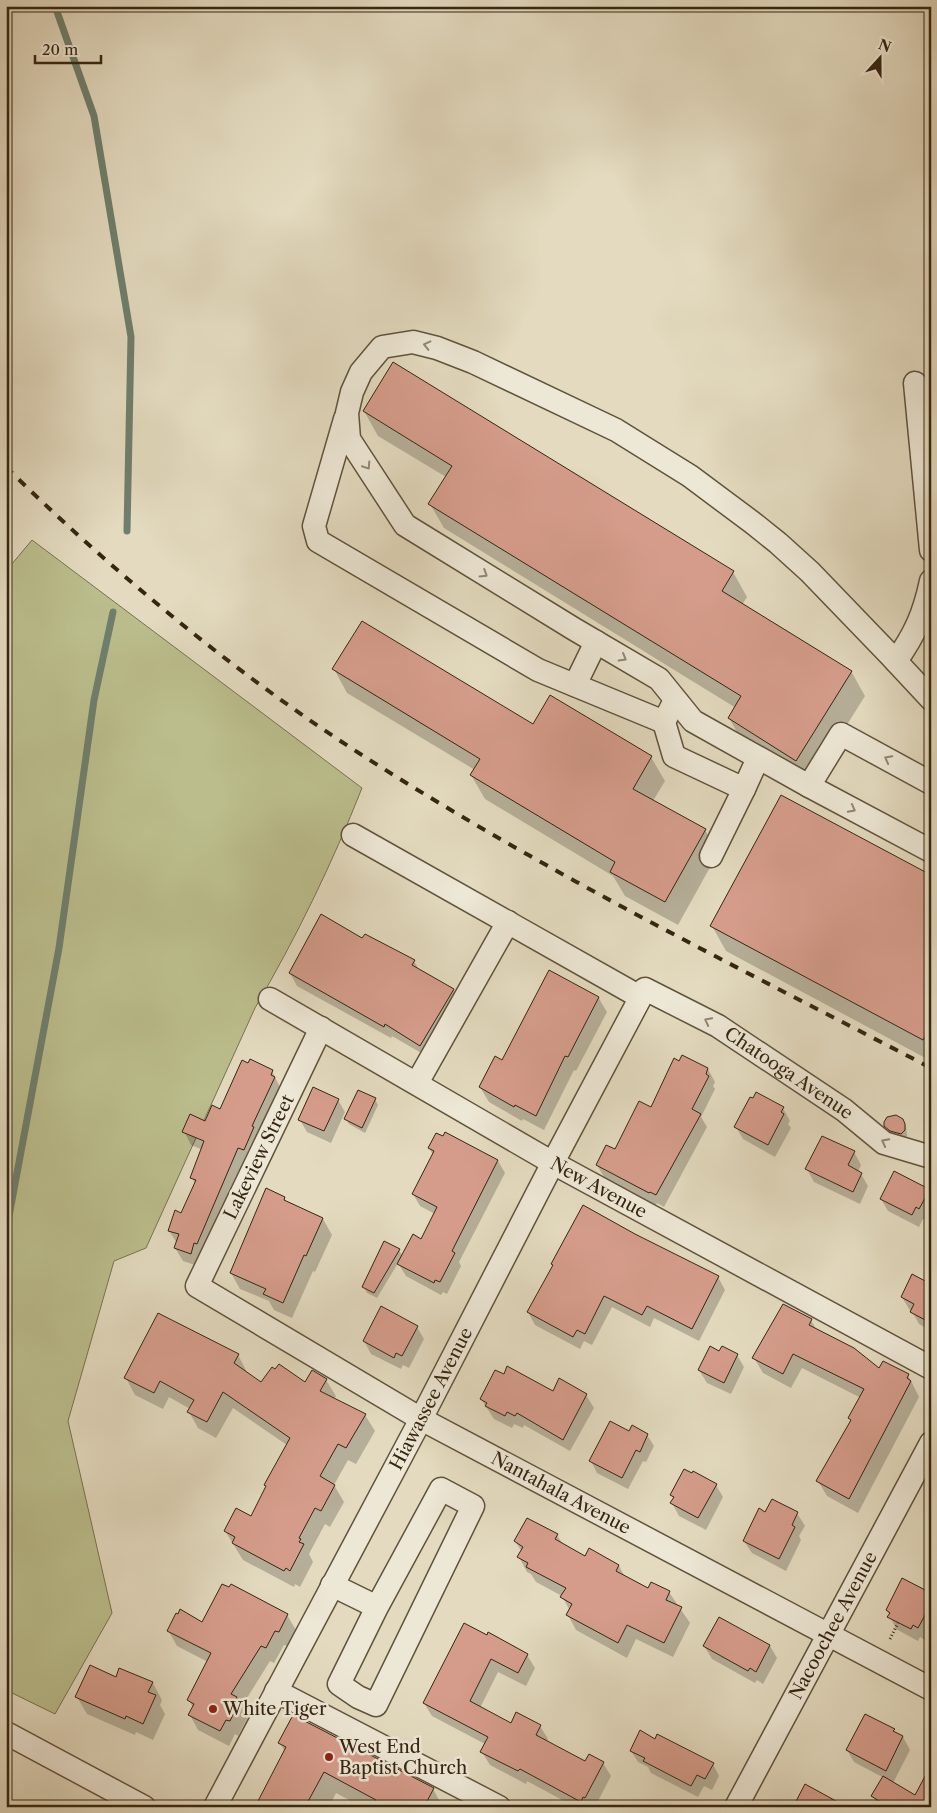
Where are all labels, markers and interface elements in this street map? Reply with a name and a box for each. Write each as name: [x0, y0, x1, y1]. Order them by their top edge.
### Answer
scale bar: [35, 32, 101, 64]
north arrow: [854, 32, 904, 82]
text: N: [876, 35, 894, 56]
text: 20 m: [42, 40, 78, 59]
one-way arrow: [423, 341, 431, 351]
one-way arrow: [361, 461, 370, 470]
one-way arrow: [478, 567, 487, 577]
one-way arrow: [617, 651, 626, 661]
one-way arrow: [884, 756, 893, 766]
one-way arrow: [846, 803, 855, 813]
one-way arrow: [704, 1017, 713, 1027]
street label: Chatooga Avenue: [720, 1022, 858, 1124]
street label: Lakeview Street: [219, 1091, 299, 1223]
one-way arrow: [881, 1138, 890, 1148]
street label: New Avenue: [546, 1153, 651, 1223]
street label: Hiawassee Avenue: [385, 1324, 477, 1474]
street label: Nantahala Avenue: [487, 1447, 634, 1539]
street label: Nacoochee Avenue: [785, 1548, 882, 1703]
place label: White Tiger: [222, 1698, 327, 1720]
marker: White Tiger: [207, 1703, 219, 1715]
place label: West End Baptist Church: [338, 1736, 467, 1779]
marker: West End Baptist Church: [323, 1751, 335, 1763]

